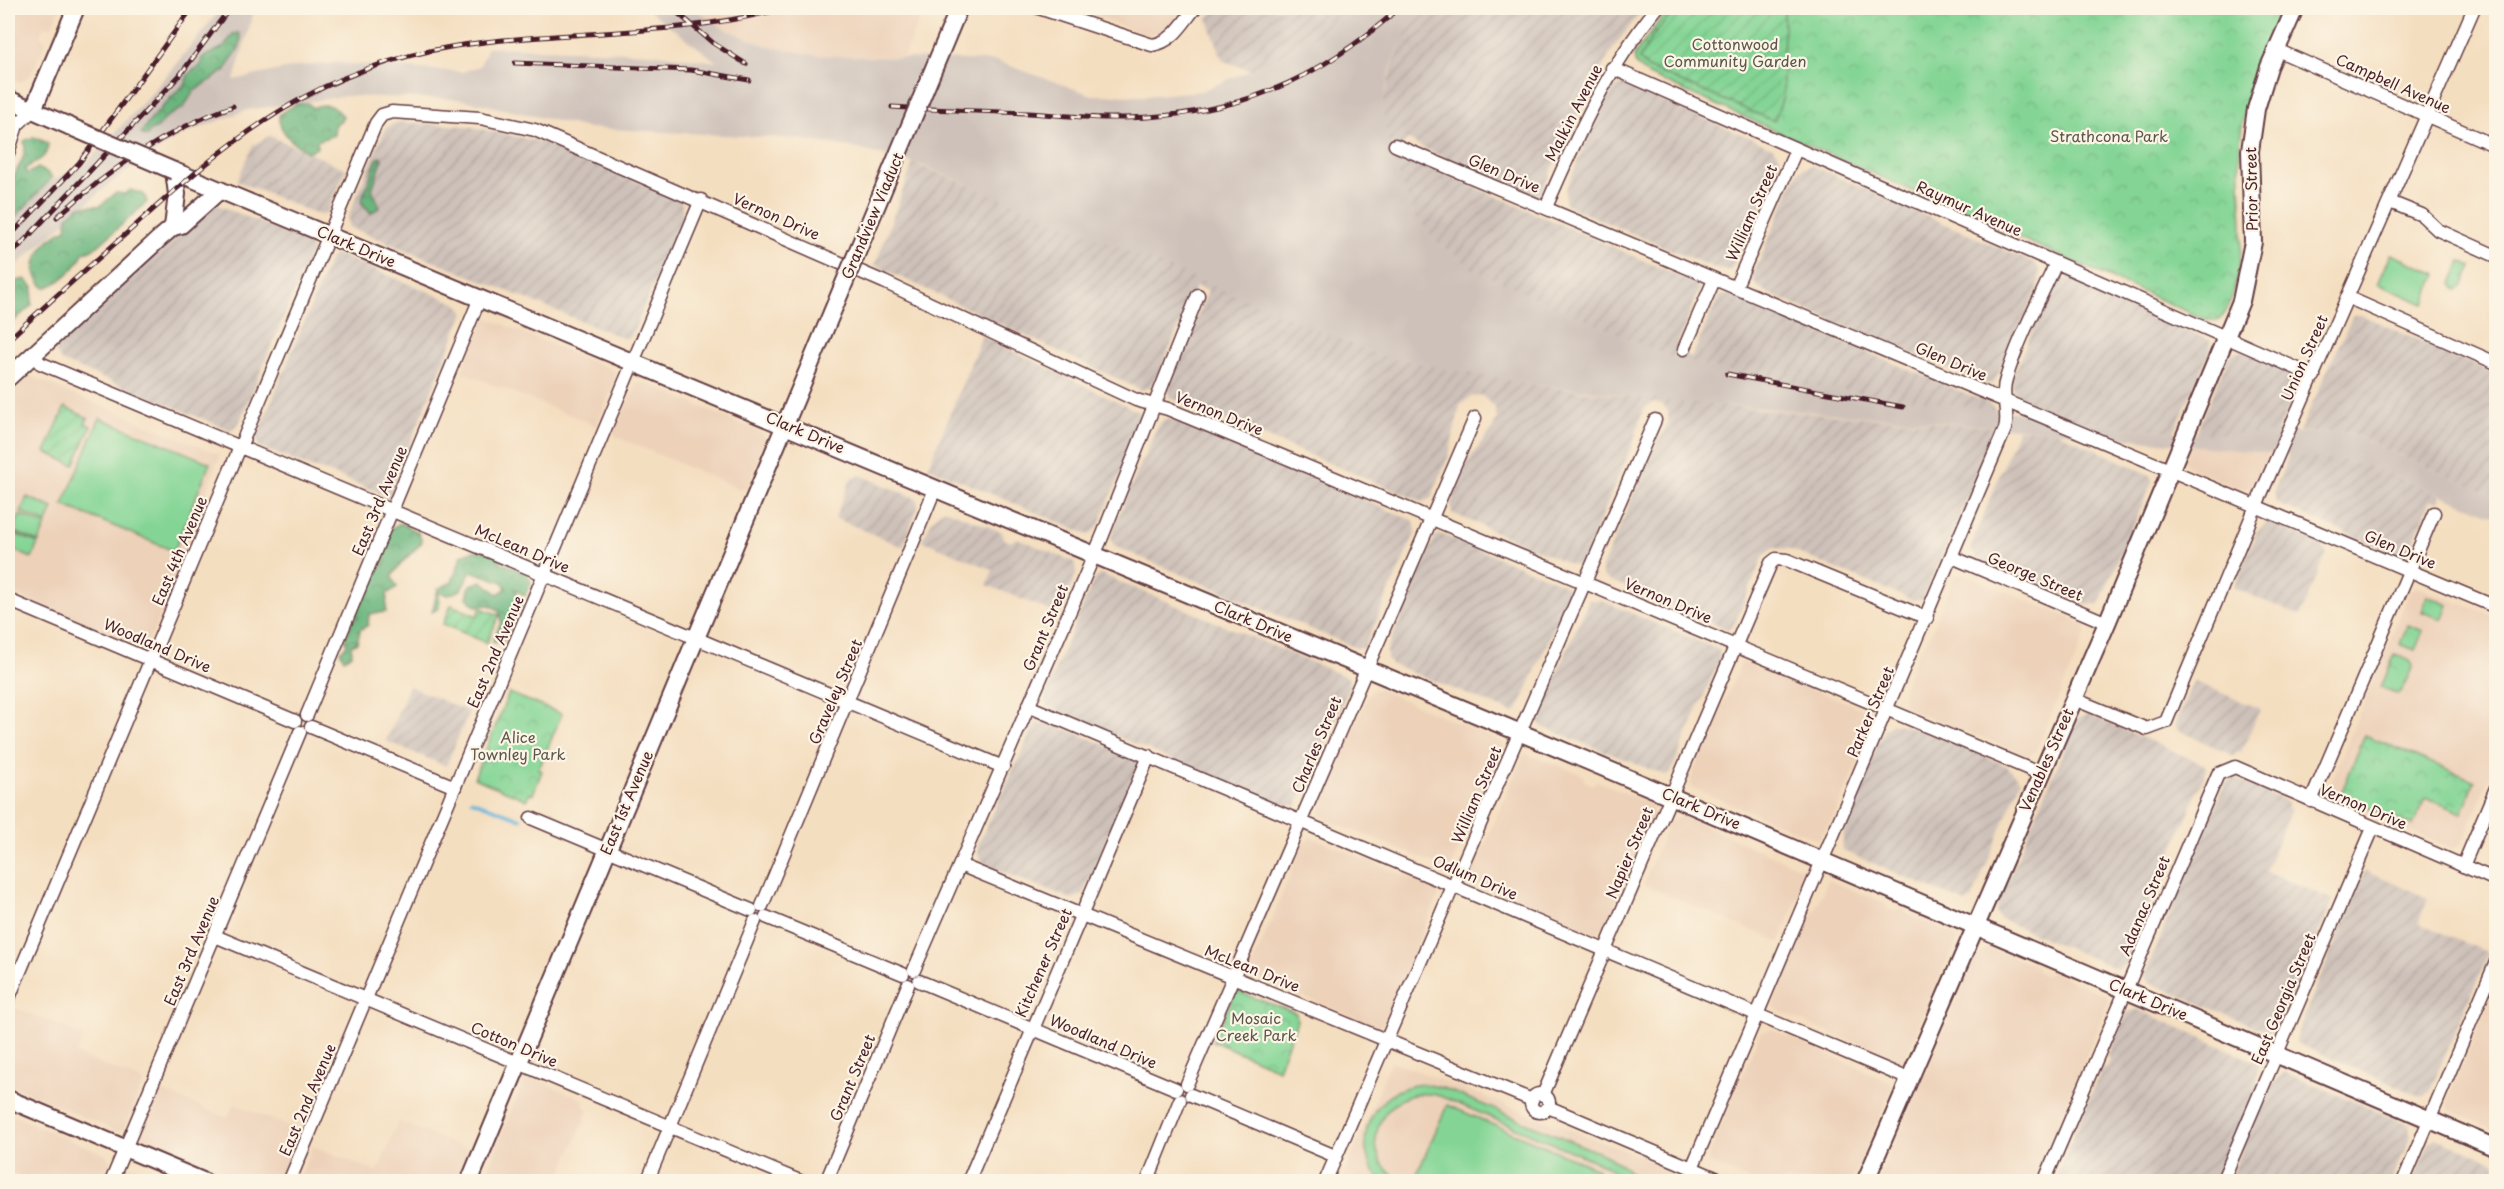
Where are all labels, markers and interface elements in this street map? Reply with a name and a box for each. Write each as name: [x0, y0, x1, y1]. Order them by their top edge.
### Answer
park label: Cottonwood Community Garden: [1664, 32, 1806, 72]
street label: Campbell Avenue: [2332, 47, 2455, 118]
street label: Malkin Avenue: [1538, 60, 1607, 165]
park label: Strathcona Park: [2050, 124, 2168, 147]
street label: Glen Drive: [1465, 147, 1544, 198]
street label: Prior Street: [2238, 147, 2263, 231]
street label: Grandview Viaduct: [834, 148, 909, 282]
street label: William Street: [1719, 160, 1782, 265]
street label: Raymur Avenue: [1913, 174, 2026, 241]
street label: Vernon Drive: [729, 186, 824, 245]
street label: Clark Drive: [314, 219, 400, 273]
street label: Union Street: [2274, 311, 2333, 404]
street label: Glen Drive: [1912, 335, 1991, 386]
street label: Vernon Drive: [1172, 384, 1267, 441]
street label: Clark Drive: [763, 405, 849, 459]
street label: East 3rd Avenue: [345, 442, 412, 559]
street label: East 4th Avenue: [145, 492, 212, 609]
street label: McLean Drive: [472, 517, 574, 578]
street label: Glen Drive: [2361, 523, 2440, 574]
street label: George Street: [1984, 545, 2087, 606]
street label: Vernon Drive: [1621, 571, 1716, 628]
street label: Grant Street: [1016, 580, 1073, 675]
street label: East 2nd Avenue: [461, 592, 529, 711]
street label: Clark Drive: [1211, 594, 1297, 648]
street label: Woodland Drive: [100, 612, 215, 678]
street label: Graveley Street: [802, 635, 867, 748]
street label: Parker Street: [1840, 662, 1899, 760]
street label: Charles Street: [1285, 692, 1346, 796]
street label: Venables Street: [2013, 704, 2079, 815]
park label: Alice Townley Park: [470, 725, 566, 765]
street label: William Street: [1445, 742, 1507, 847]
street label: East 1st Avenue: [593, 747, 658, 858]
street label: Vernon Drive: [2316, 777, 2411, 834]
street label: Clark Drive: [1659, 781, 1745, 835]
street label: Napier Street: [1599, 803, 1658, 902]
street label: Odlum Drive: [1429, 848, 1522, 905]
street label: Adanac Street: [2112, 852, 2175, 959]
street label: East 3rd Avenue: [157, 892, 224, 1009]
street label: Kitchener Street: [1008, 904, 1077, 1021]
street label: East Georgia Street: [2245, 929, 2321, 1068]
street label: McLean Drive: [1201, 938, 1304, 997]
street label: Clark Drive: [2106, 972, 2192, 1026]
park label: Mosaic Creek Park: [1215, 1006, 1297, 1046]
street label: Woodland Drive: [1046, 1008, 1161, 1074]
street label: Cotton Drive: [467, 1015, 562, 1072]
street label: Grant Street: [823, 1030, 880, 1125]
street label: East 2nd Avenue: [273, 1040, 341, 1159]

